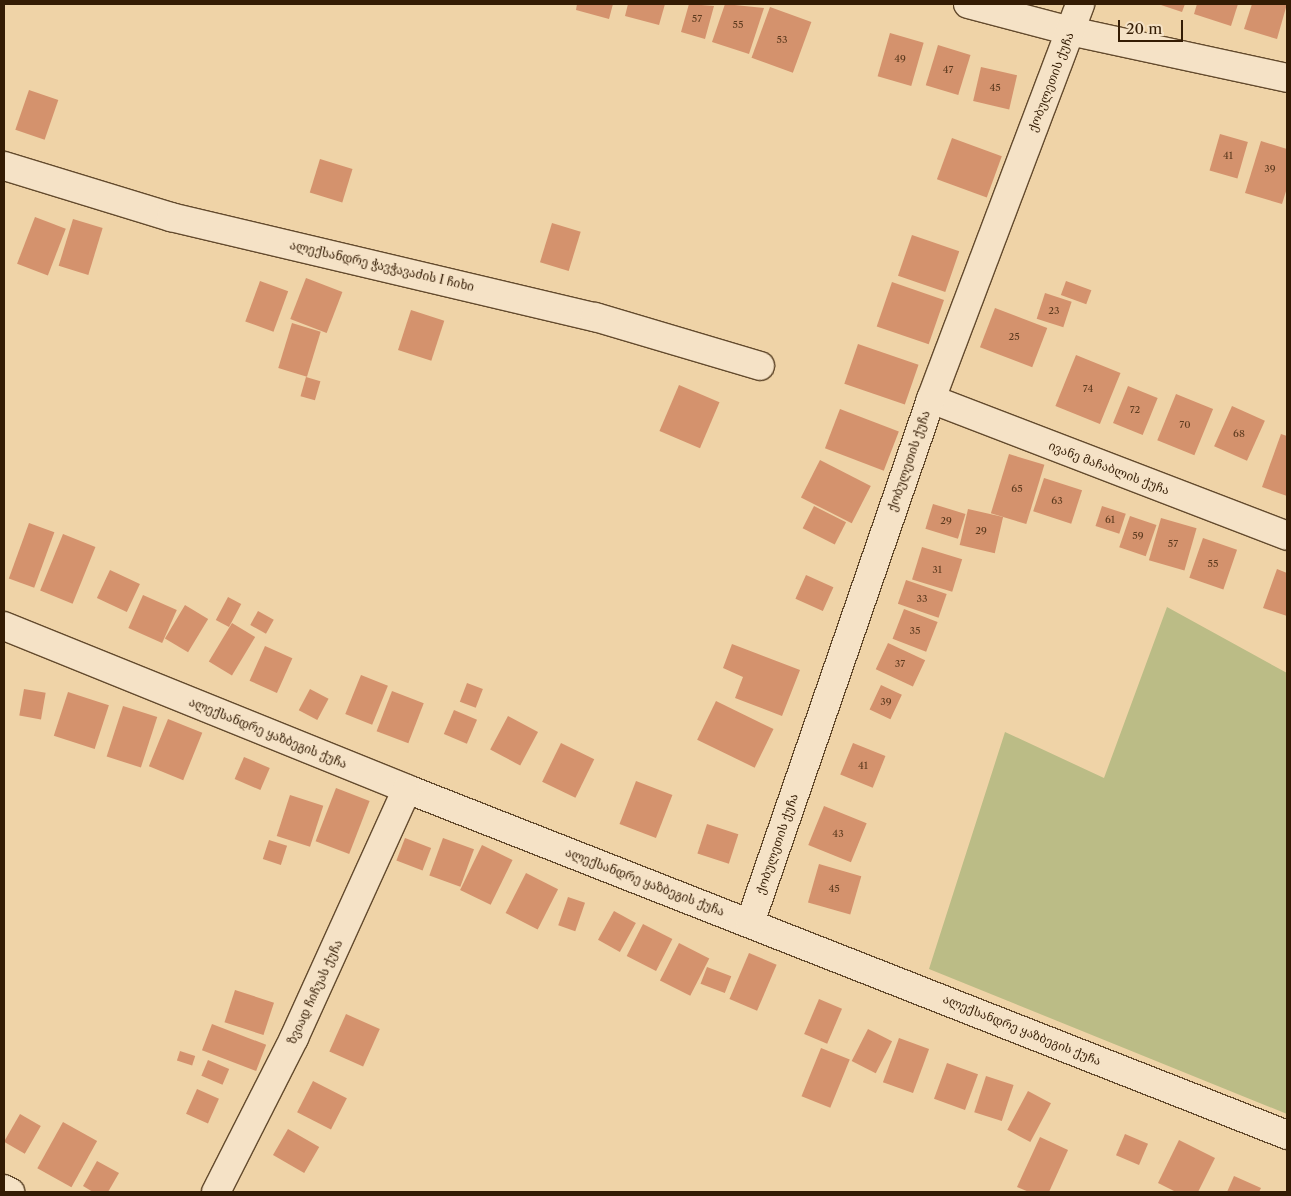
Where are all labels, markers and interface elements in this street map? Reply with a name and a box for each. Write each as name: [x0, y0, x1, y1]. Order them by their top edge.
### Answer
scale bar: [1121, 10, 1186, 42]
house number: 57: [692, 13, 702, 25]
house number: 55: [733, 19, 743, 31]
text: 20 m: [1126, 19, 1162, 38]
street label: ქობულეთის ქუჩა: [1025, 30, 1077, 134]
house number: 53: [777, 34, 787, 46]
house number: 49: [894, 53, 906, 65]
house number: 47: [943, 64, 953, 76]
house number: 45: [989, 82, 1001, 94]
house number: 41: [1223, 150, 1233, 162]
house number: 39: [1264, 163, 1276, 175]
street label: ალექსანდრე ჭავჭავაძის I ჩიხი: [288, 238, 476, 294]
house number: 23: [1048, 305, 1060, 317]
house number: 25: [1008, 331, 1020, 343]
house number: 74: [1083, 383, 1093, 395]
house number: 72: [1130, 404, 1140, 416]
street label: ქობულეთის ქუჩა: [885, 409, 933, 513]
house number: 70: [1179, 419, 1191, 431]
house number: 68: [1233, 428, 1245, 440]
street label: ივანე მაჩაბლის ქუჩა: [1047, 438, 1171, 498]
house number: 65: [1011, 483, 1023, 495]
house number: 63: [1051, 495, 1063, 507]
house number: 61: [1105, 514, 1115, 526]
house number: 29: [940, 515, 952, 527]
house number: 29: [975, 525, 987, 537]
house number: 59: [1132, 530, 1144, 542]
house number: 57: [1168, 538, 1178, 550]
house number: 55: [1208, 558, 1218, 570]
house number: 31: [932, 564, 942, 576]
house number: 33: [916, 593, 928, 605]
house number: 35: [910, 625, 920, 637]
house number: 37: [895, 658, 905, 670]
street label: ალექსანდრე ყაზბეგის ქუჩა: [187, 695, 349, 771]
house number: 39: [880, 696, 892, 708]
house number: 41: [858, 760, 868, 772]
street label: ქობულეთის ქუჩა: [753, 792, 801, 896]
house number: 43: [832, 828, 844, 840]
street label: ალექსანდრე ყაზბეგის ქუჩა: [563, 845, 727, 919]
house number: 45: [828, 883, 840, 895]
street label: ზვიად ჩიჩუას ქუჩა: [285, 938, 345, 1046]
street label: ალექსანდრე ყაზბეგის ქუჩა: [941, 992, 1103, 1068]

